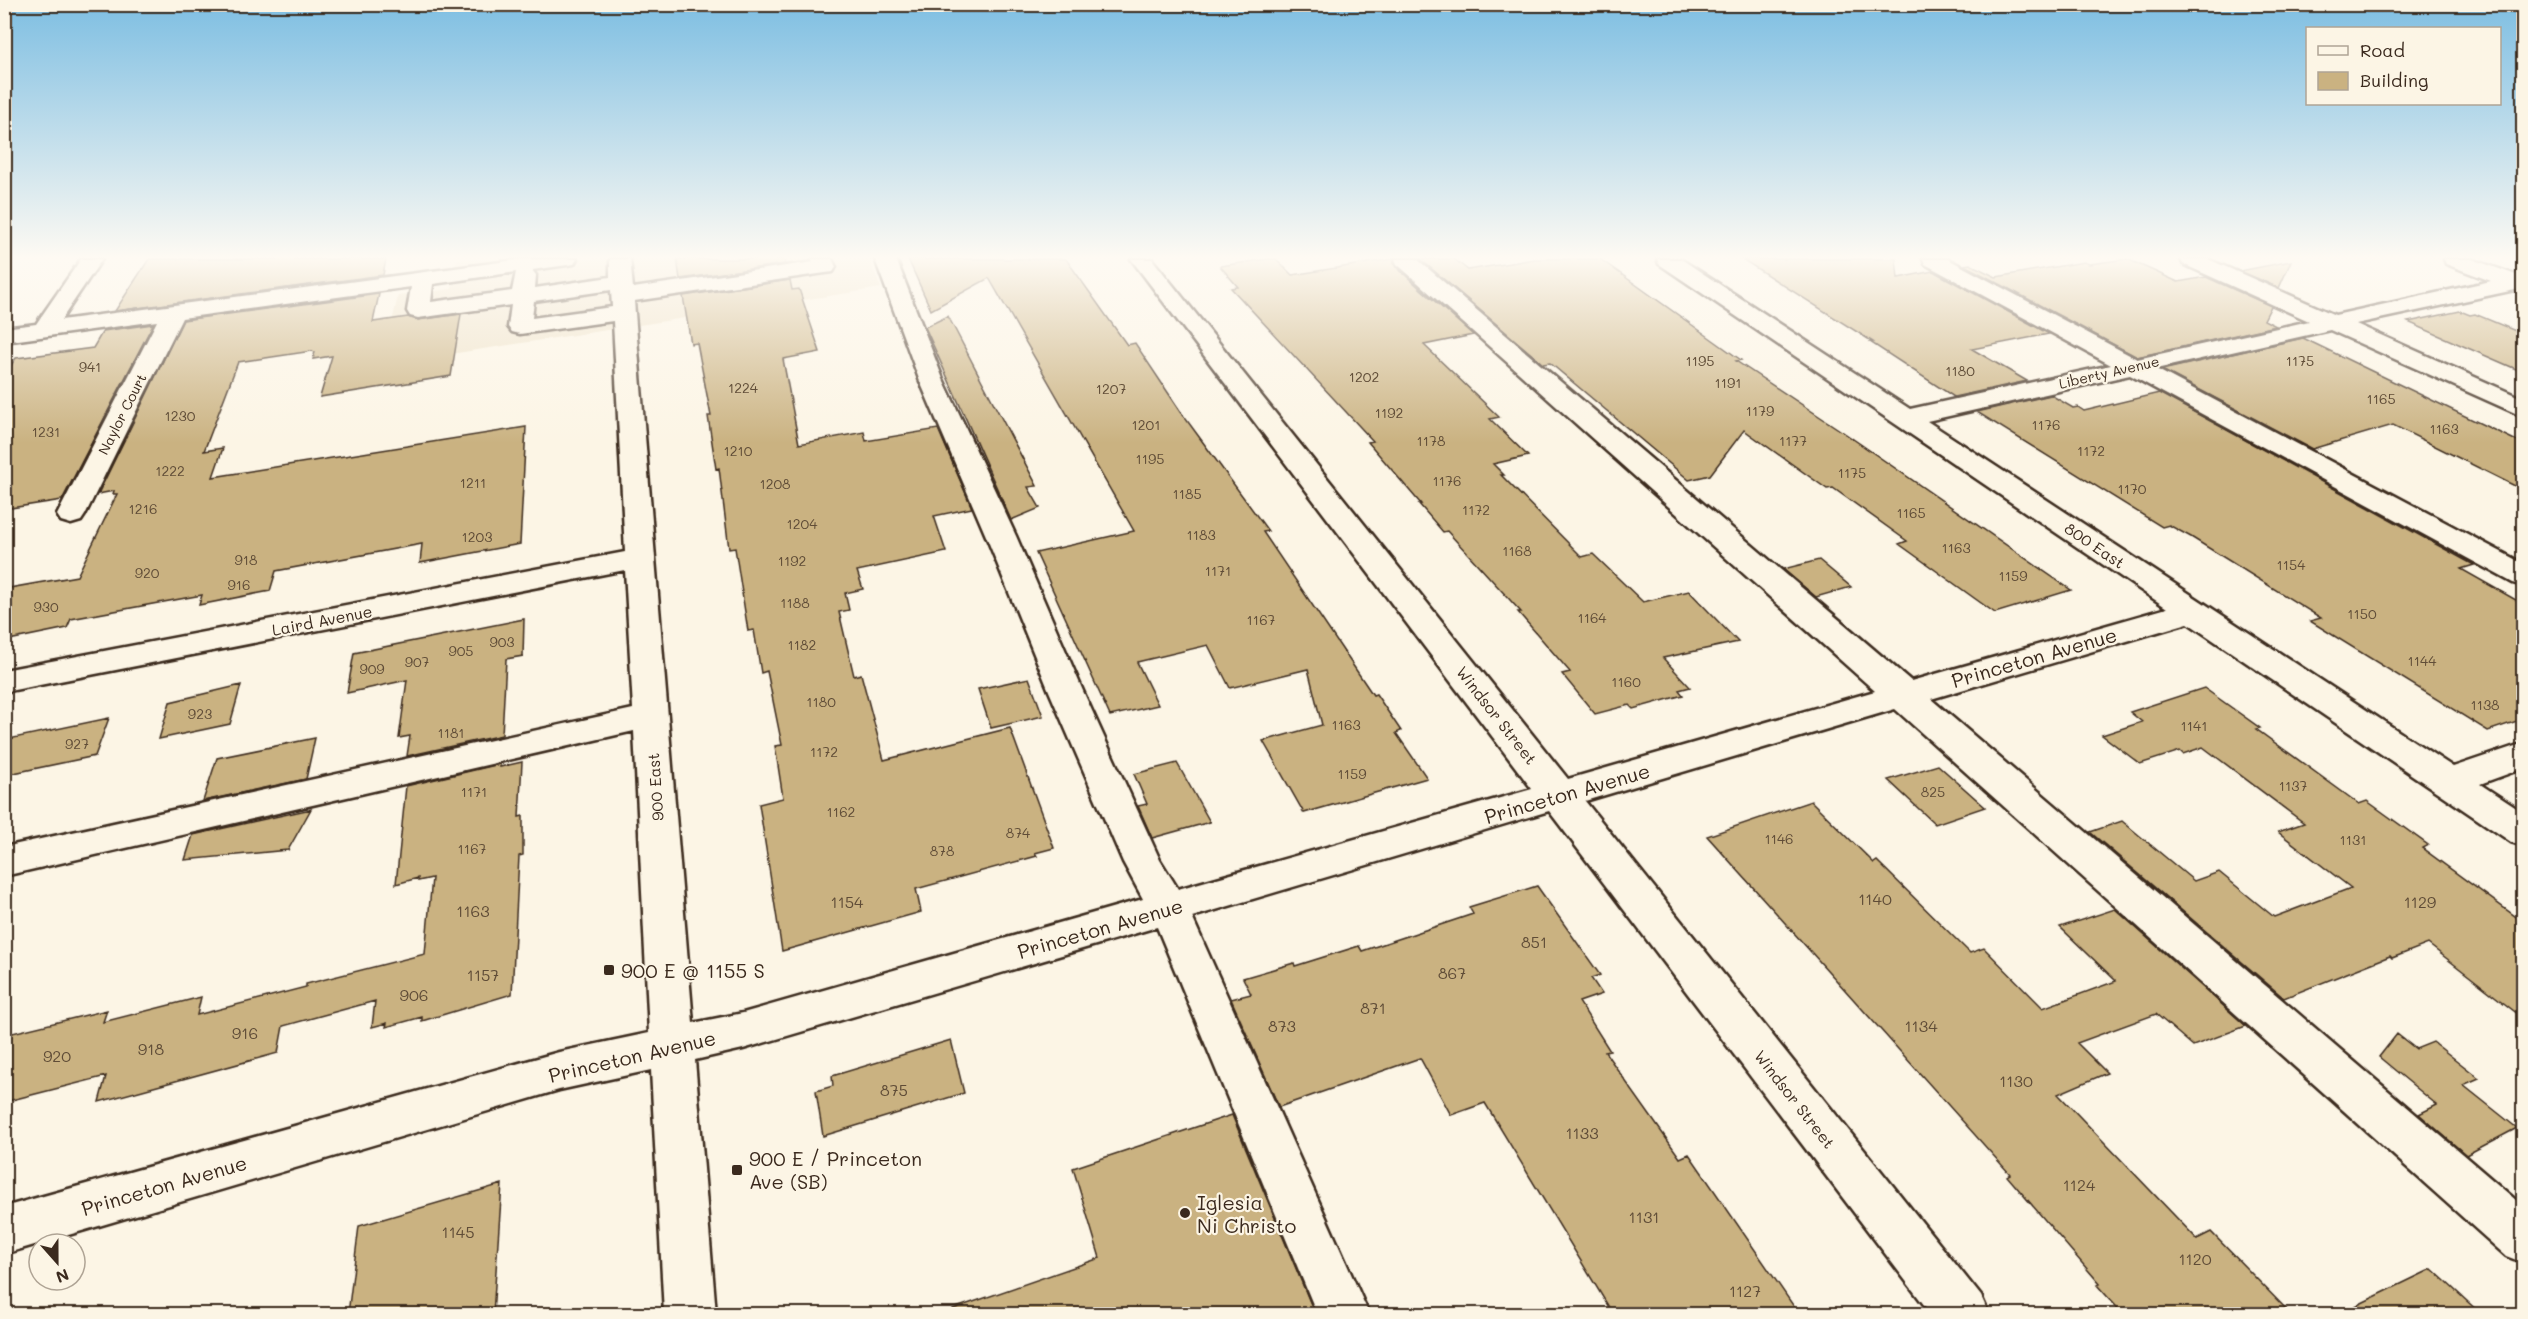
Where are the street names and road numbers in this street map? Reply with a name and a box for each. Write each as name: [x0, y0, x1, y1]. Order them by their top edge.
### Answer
street label: Liberty Avenue: [2057, 351, 2161, 393]
street label: Naylor Court: [93, 370, 151, 458]
street label: 800 East: [2061, 517, 2129, 573]
street label: Laird Avenue: [270, 600, 374, 640]
street label: Princeton Avenue: [1948, 621, 2120, 693]
street label: Windsor Street: [1452, 662, 1542, 768]
street label: 900 East: [642, 752, 668, 822]
street label: Princeton Avenue: [1481, 757, 1653, 829]
street label: Princeton Avenue: [1014, 892, 1186, 964]
street label: Princeton Avenue: [546, 1024, 718, 1088]
street label: Windsor Street: [1750, 1046, 1840, 1152]
street label: Princeton Avenue: [78, 1149, 250, 1221]

